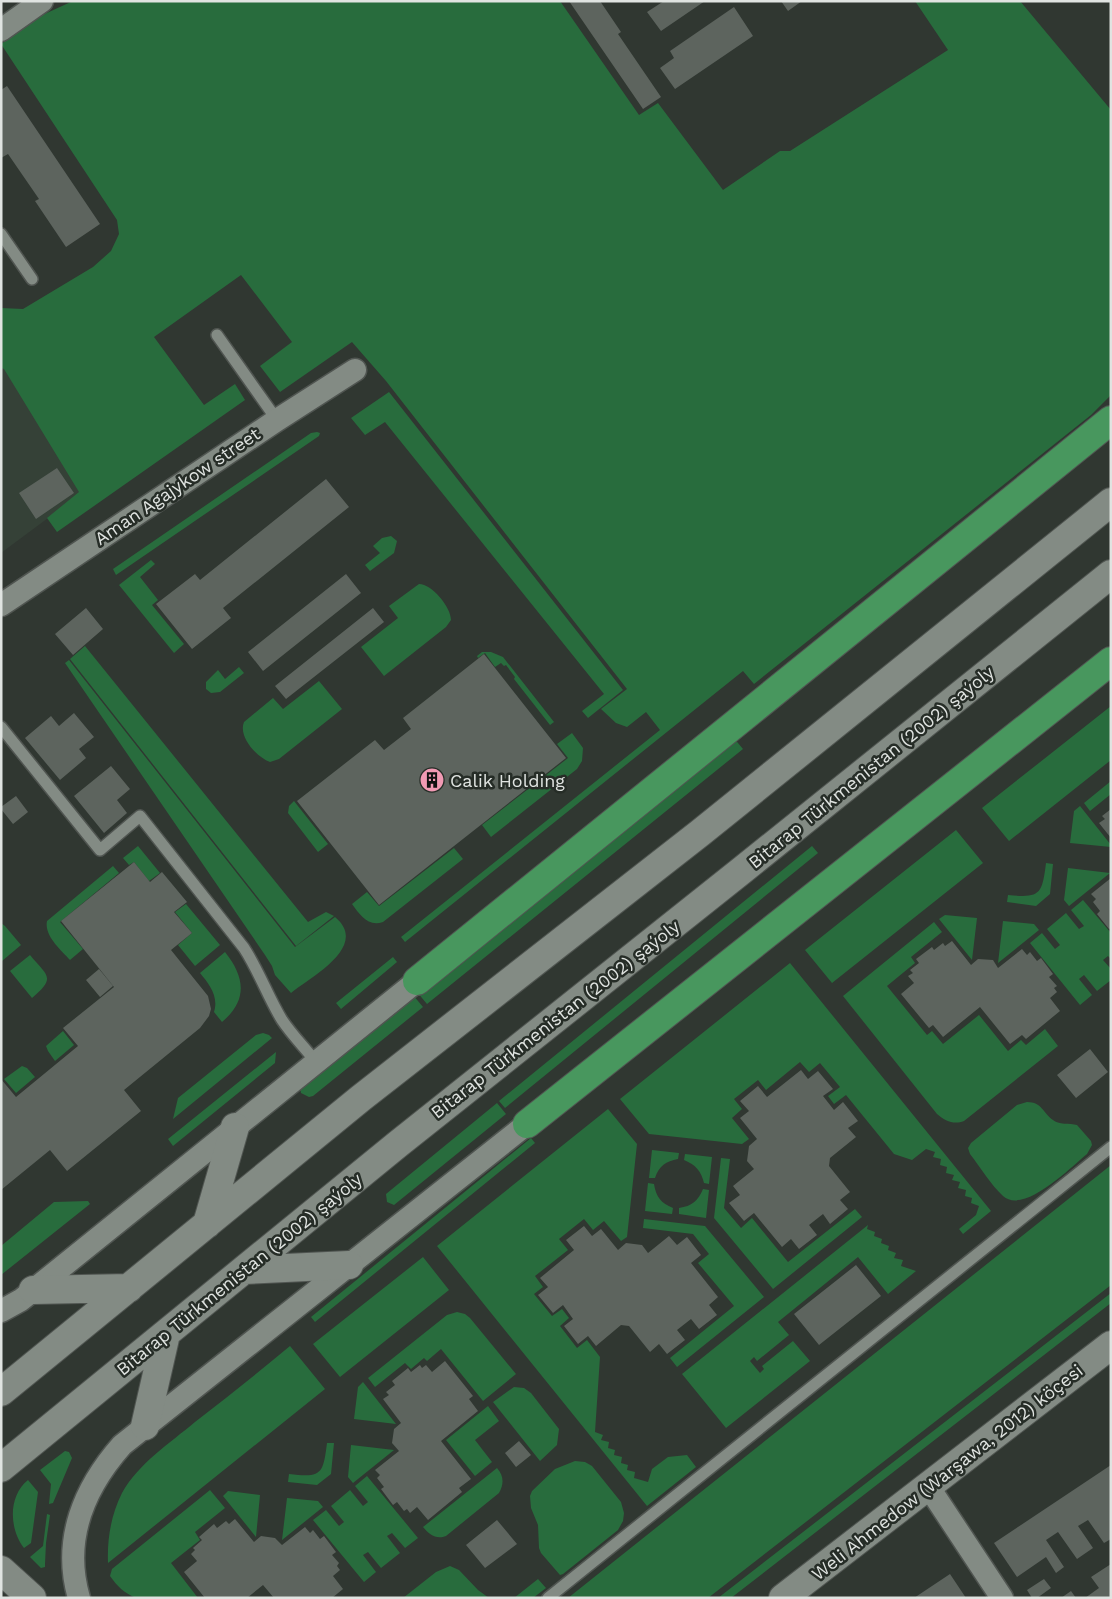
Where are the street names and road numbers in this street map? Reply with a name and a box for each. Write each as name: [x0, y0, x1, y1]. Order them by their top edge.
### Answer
street label: Aman Agajykow street: [90, 423, 264, 549]
street label: Bitarap Türkmenistan (2002) şaýoly: [744, 661, 999, 873]
street label: Bitarap Türkmenistan (2002) şaýoly: [426, 915, 684, 1123]
street label: Bitarap Türkmenistan (2002) şaýoly: [112, 1168, 367, 1380]
street label: Weli Ahmedow (Warşawa, 2012) köçesi: [807, 1360, 1087, 1584]

